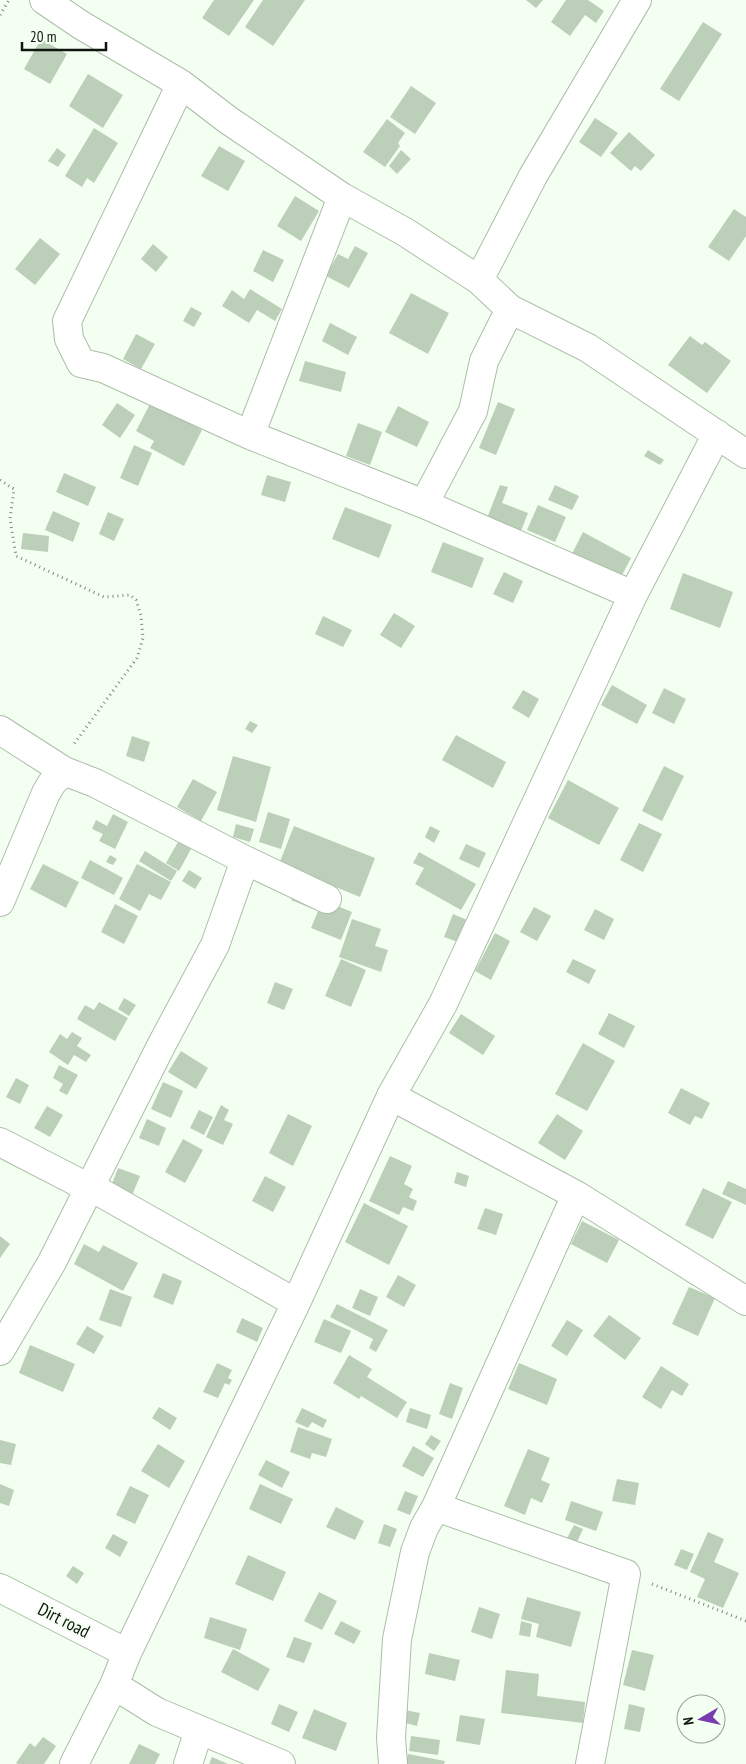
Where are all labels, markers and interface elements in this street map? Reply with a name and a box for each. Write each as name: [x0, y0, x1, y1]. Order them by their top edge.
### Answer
scale bar: [22, 20, 106, 52]
text: 20 m: [30, 27, 56, 46]
street label: Dirt road: [34, 1597, 94, 1643]
north arrow: [676, 1694, 726, 1744]
text: N: [679, 1716, 698, 1726]

